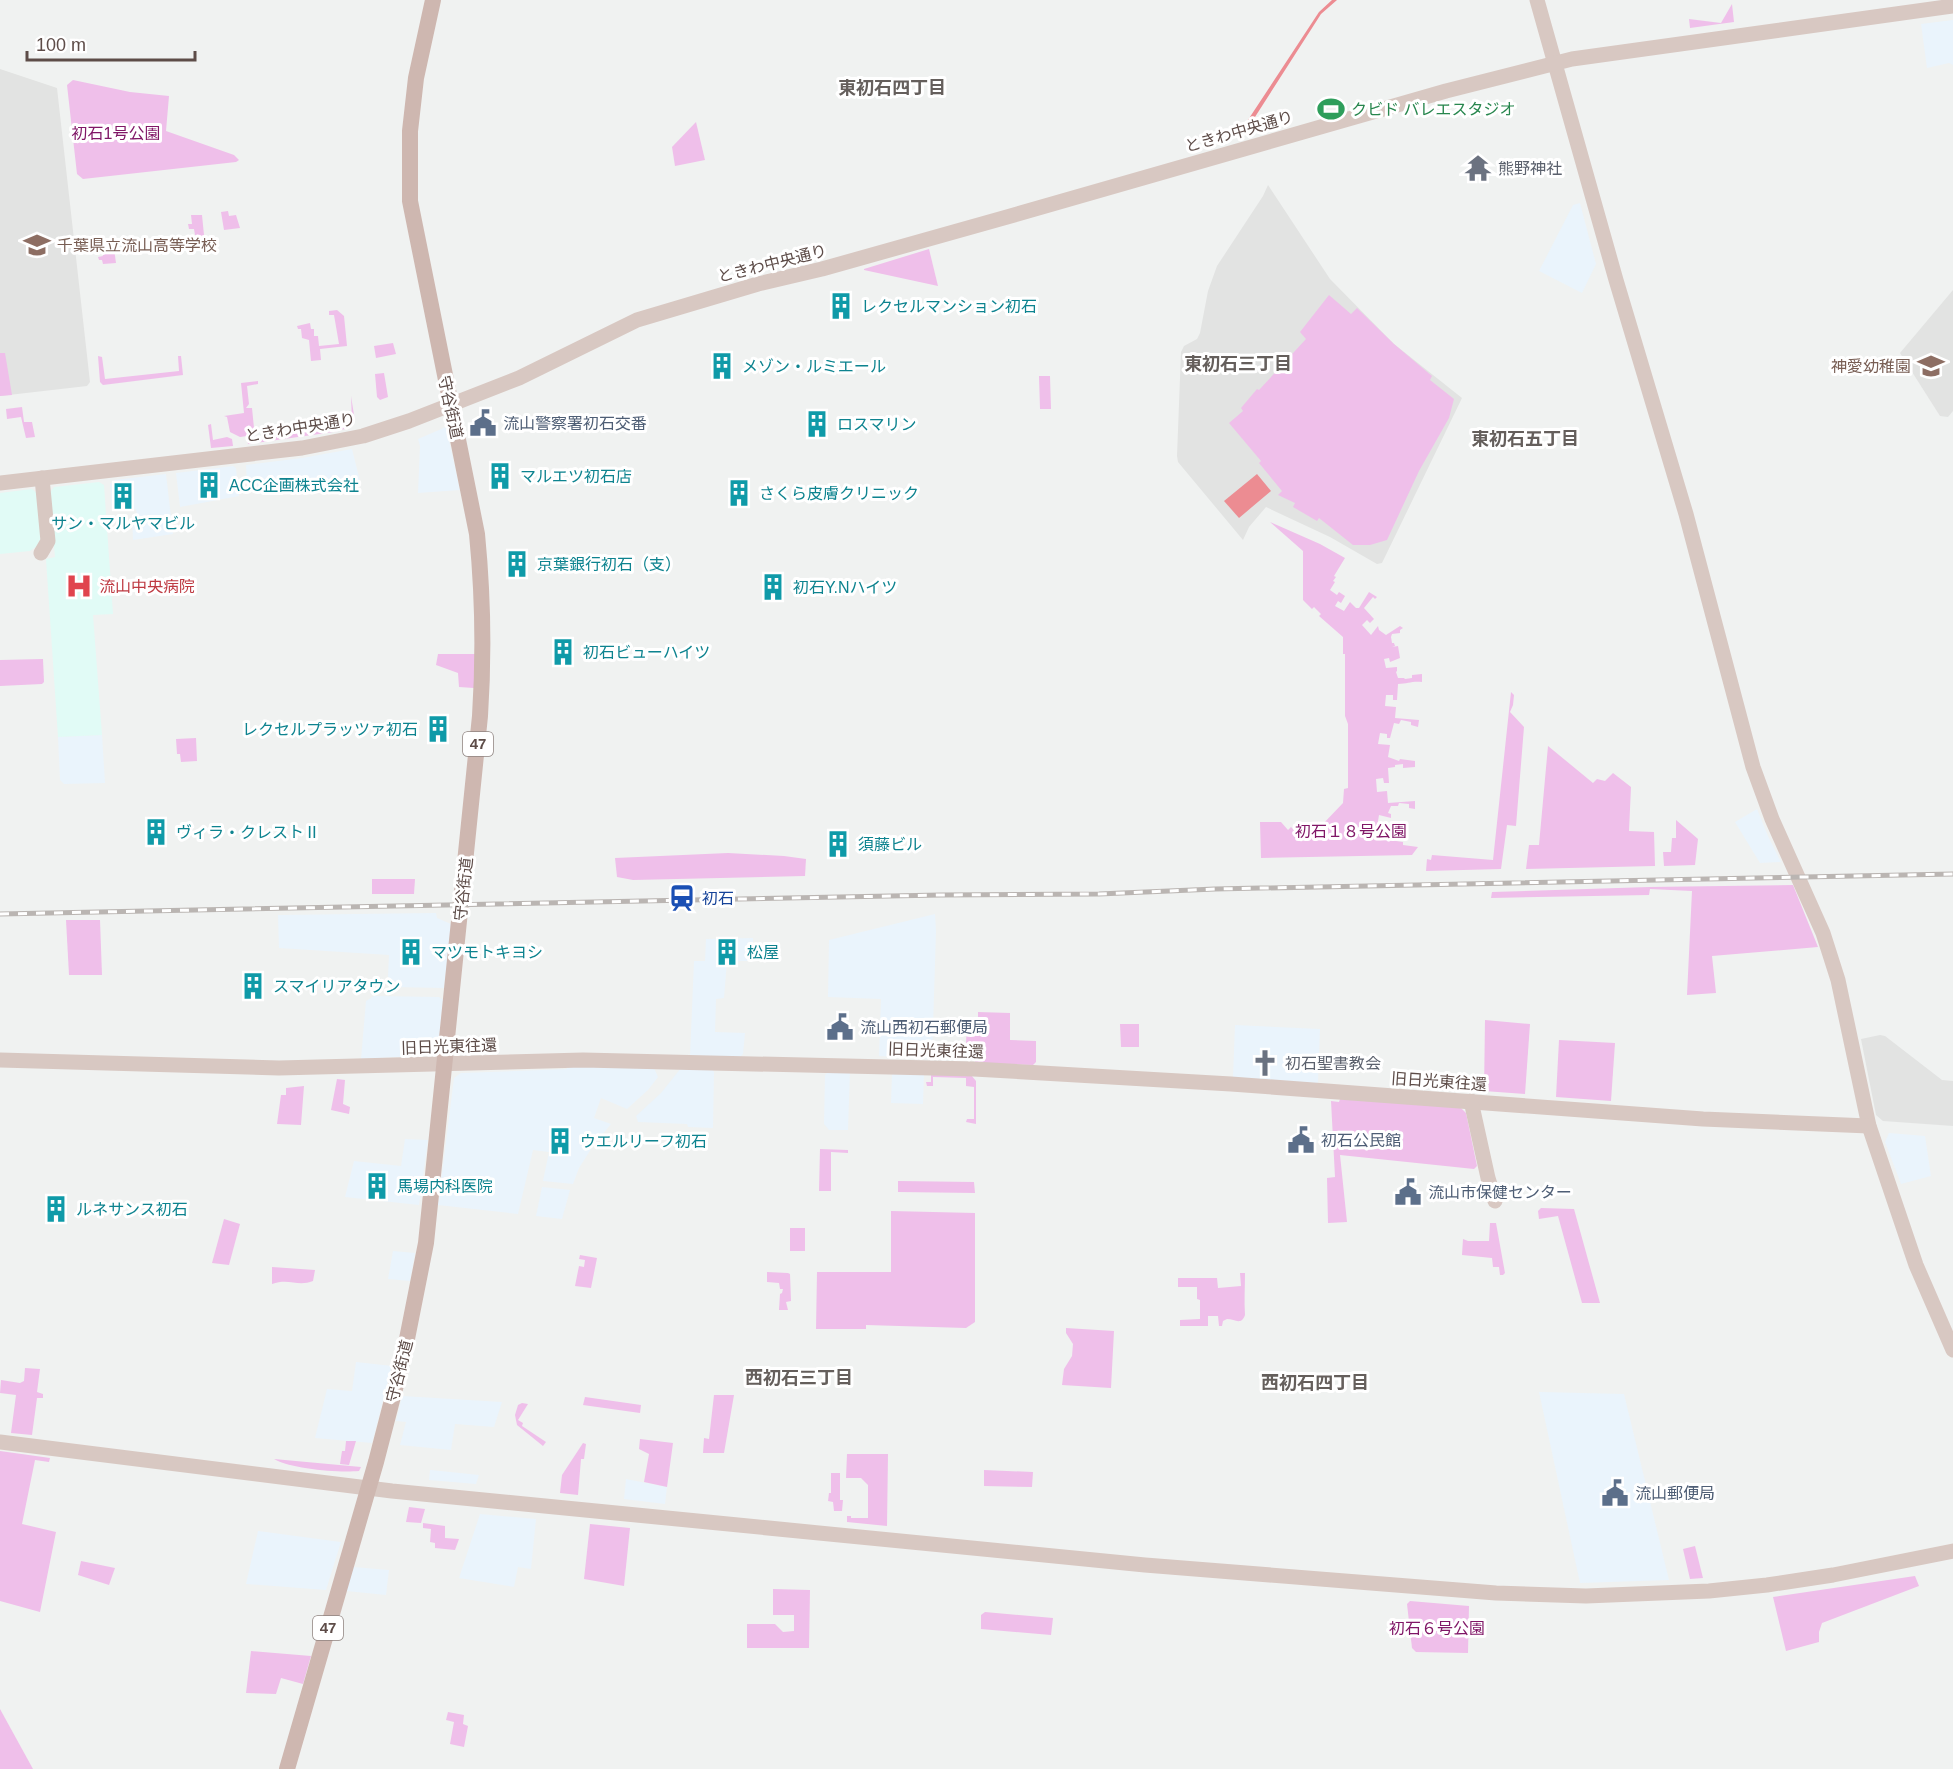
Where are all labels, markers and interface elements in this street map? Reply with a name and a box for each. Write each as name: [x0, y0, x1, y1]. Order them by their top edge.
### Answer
scale bar: [27, 24, 195, 62]
text: 100 m: [36, 35, 86, 55]
district label: 東初石四丁目: [838, 78, 946, 98]
sports icon: クビド バレエスタジオ: [1316, 94, 1346, 124]
place label: クビド バレエスタジオ: [1351, 101, 1515, 118]
street label: ときわ中央通り: [1183, 108, 1295, 155]
park label: 初石1号公園: [72, 125, 160, 142]
temple icon: 熊野神社: [1463, 153, 1493, 183]
place label: 熊野神社: [1498, 160, 1562, 177]
school or university icon: 千葉県立流山高等学校: [22, 230, 52, 260]
place label: 千葉県立流山高等学校: [57, 237, 217, 254]
street label: ときわ中央通り: [716, 242, 829, 285]
building icon: レクセルマンション初石: [826, 291, 856, 321]
place label: レクセルマンション初石: [861, 298, 1037, 315]
building icon: メゾン・ルミエール: [707, 351, 737, 381]
school or university icon: 神愛幼稚園: [1916, 351, 1946, 381]
district label: 東初石三丁目: [1184, 354, 1292, 374]
place label: メゾン・ルミエール: [742, 358, 886, 375]
place label: 神愛幼稚園: [1831, 358, 1911, 375]
street label: 守谷街道: [436, 374, 465, 440]
public building icon: 流山警察署初石交番: [468, 408, 498, 438]
building icon: ロスマリン: [802, 409, 832, 439]
street label: ときわ中央通り: [243, 410, 357, 445]
place label: 流山警察署初石交番: [503, 415, 647, 432]
place label: ロスマリン: [837, 416, 917, 433]
district label: 東初石五丁目: [1471, 429, 1579, 449]
building icon: マルエツ初石店: [485, 461, 515, 491]
place label: マルエツ初石店: [520, 468, 632, 485]
building icon: ACC企画株式会社: [194, 470, 224, 500]
place label: ACC企画株式会社: [229, 477, 359, 494]
building icon: さくら皮膚クリニック: [724, 478, 754, 508]
building icon: サン・マルヤマビル: [108, 481, 138, 511]
place label: さくら皮膚クリニック: [759, 485, 919, 502]
place label: サン・マルヤマビル: [51, 515, 195, 532]
building icon: 京葉銀行初石（支）: [502, 549, 532, 579]
place label: 京葉銀行初石（支）: [537, 556, 681, 573]
hospital icon: 流山中央病院: [64, 571, 94, 601]
building icon: 初石Y.Nハイツ: [758, 572, 788, 602]
place label: 流山中央病院: [99, 578, 195, 595]
place label: 初石Y.Nハイツ: [793, 579, 897, 596]
building icon: 初石ビューハイツ: [548, 637, 578, 667]
place label: 初石ビューハイツ: [583, 644, 710, 661]
building icon: レクセルプラッツァ初石: [423, 714, 453, 744]
place label: レクセルプラッツァ初石: [242, 721, 418, 738]
road number: 47: [463, 732, 493, 756]
building icon: ヴィラ・クレストⅡ: [141, 817, 171, 847]
park label: 初石１８号公園: [1295, 823, 1407, 840]
place label: ヴィラ・クレストⅡ: [176, 824, 320, 841]
building icon: 須藤ビル: [823, 829, 853, 859]
place label: 須藤ビル: [858, 836, 922, 853]
street label: 守谷街道: [452, 856, 475, 922]
station icon: 初石: [667, 883, 697, 913]
place label: 初石: [702, 890, 734, 907]
building icon: マツモトキヨシ: [396, 937, 426, 967]
building icon: 松屋: [712, 937, 742, 967]
place label: マツモトキヨシ: [431, 944, 543, 961]
place label: 松屋: [747, 944, 779, 961]
building icon: スマイリアタウン: [238, 971, 268, 1001]
place label: スマイリアタウン: [273, 978, 401, 995]
public building icon: 流山西初石郵便局: [825, 1012, 855, 1042]
place label: 流山西初石郵便局: [860, 1019, 988, 1036]
street label: 旧日光東往還: [401, 1036, 497, 1057]
street label: 旧日光東往還: [888, 1040, 984, 1061]
church icon: 初石聖書教会: [1250, 1048, 1280, 1078]
place label: 初石聖書教会: [1285, 1055, 1381, 1072]
street label: 旧日光東往還: [1390, 1070, 1487, 1093]
public building icon: 初石公民館: [1286, 1125, 1316, 1155]
building icon: ウエルリーフ初石: [545, 1126, 575, 1156]
place label: 初石公民館: [1321, 1132, 1401, 1149]
place label: ウエルリーフ初石: [580, 1133, 707, 1150]
building icon: 馬場内科医院: [362, 1171, 392, 1201]
public building icon: 流山市保健センター: [1393, 1177, 1423, 1207]
place label: 馬場内科医院: [397, 1178, 493, 1195]
place label: 流山市保健センター: [1428, 1184, 1572, 1201]
building icon: ルネサンス初石: [41, 1194, 71, 1224]
place label: ルネサンス初石: [76, 1201, 188, 1218]
street label: 守谷街道: [383, 1338, 415, 1404]
district label: 西初石三丁目: [745, 1368, 853, 1388]
district label: 西初石四丁目: [1261, 1373, 1369, 1393]
public building icon: 流山郵便局: [1600, 1478, 1630, 1508]
place label: 流山郵便局: [1635, 1485, 1715, 1502]
road number: 47: [313, 1616, 343, 1640]
park label: 初石６号公園: [1389, 1620, 1485, 1637]

